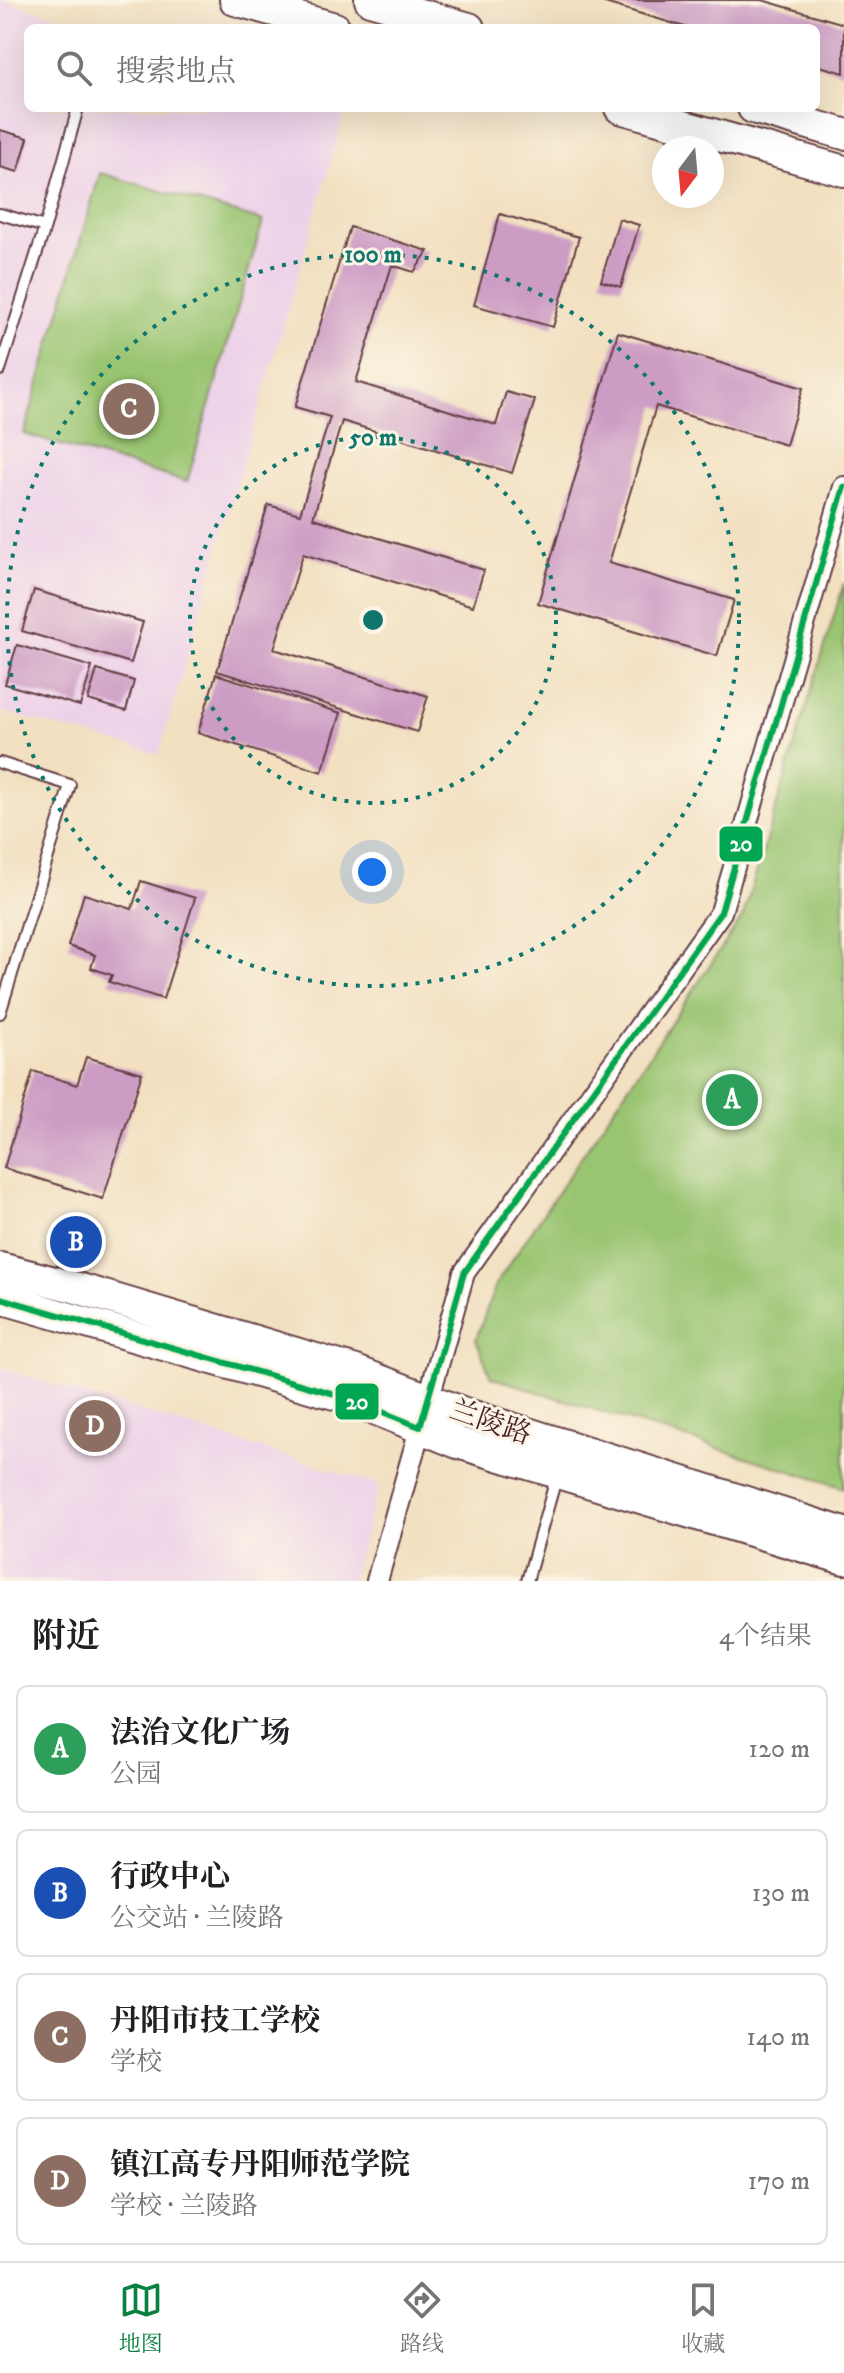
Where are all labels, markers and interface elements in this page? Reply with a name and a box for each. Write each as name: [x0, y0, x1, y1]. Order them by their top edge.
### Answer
search box: [24, 24, 820, 112]
icon: search: [52, 46, 96, 90]
text: 搜索地点: [116, 54, 236, 91]
north arrow: [652, 136, 724, 208]
text: 100 m: [344, 240, 402, 270]
pin: C: [103, 379, 155, 439]
text: 50 m: [348, 423, 397, 453]
centre of rings: [359, 606, 387, 634]
line badge: 20: [718, 825, 764, 863]
text: 20: [730, 831, 752, 858]
your location: [352, 852, 392, 892]
pin: A: [706, 1070, 758, 1130]
pin: B: [50, 1212, 102, 1272]
line badge: 20: [334, 1382, 380, 1421]
text: 20: [346, 1389, 368, 1416]
street label: 兰陵路: [445, 1392, 536, 1453]
pin: D: [69, 1396, 121, 1456]
text: 附近: [32, 1616, 100, 1658]
text: 4个结果: [719, 1620, 812, 1653]
text: 法治文化广场: [110, 1715, 290, 1752]
text: A: [52, 1733, 68, 1766]
text: 120 m: [749, 1733, 810, 1766]
text: 公园: [110, 1758, 162, 1791]
text: 行政中心: [110, 1859, 230, 1896]
text: B: [52, 1877, 68, 1910]
text: 130 m: [752, 1877, 810, 1910]
text: 公交站 · 兰陵路: [110, 1902, 283, 1935]
text: 丹阳市技工学校: [110, 2003, 320, 2040]
text: C: [51, 2021, 69, 2054]
text: 140 m: [746, 2021, 810, 2054]
text: 学校: [110, 2046, 162, 2079]
text: 镇江高专丹阳师范学院: [110, 2147, 410, 2184]
text: D: [50, 2165, 70, 2198]
text: 170 m: [748, 2165, 810, 2198]
text: 学校 · 兰陵路: [110, 2190, 257, 2223]
tab: 地图: [119, 2278, 163, 2358]
tab: 路线: [400, 2278, 444, 2358]
tab: 收藏: [681, 2278, 725, 2358]

